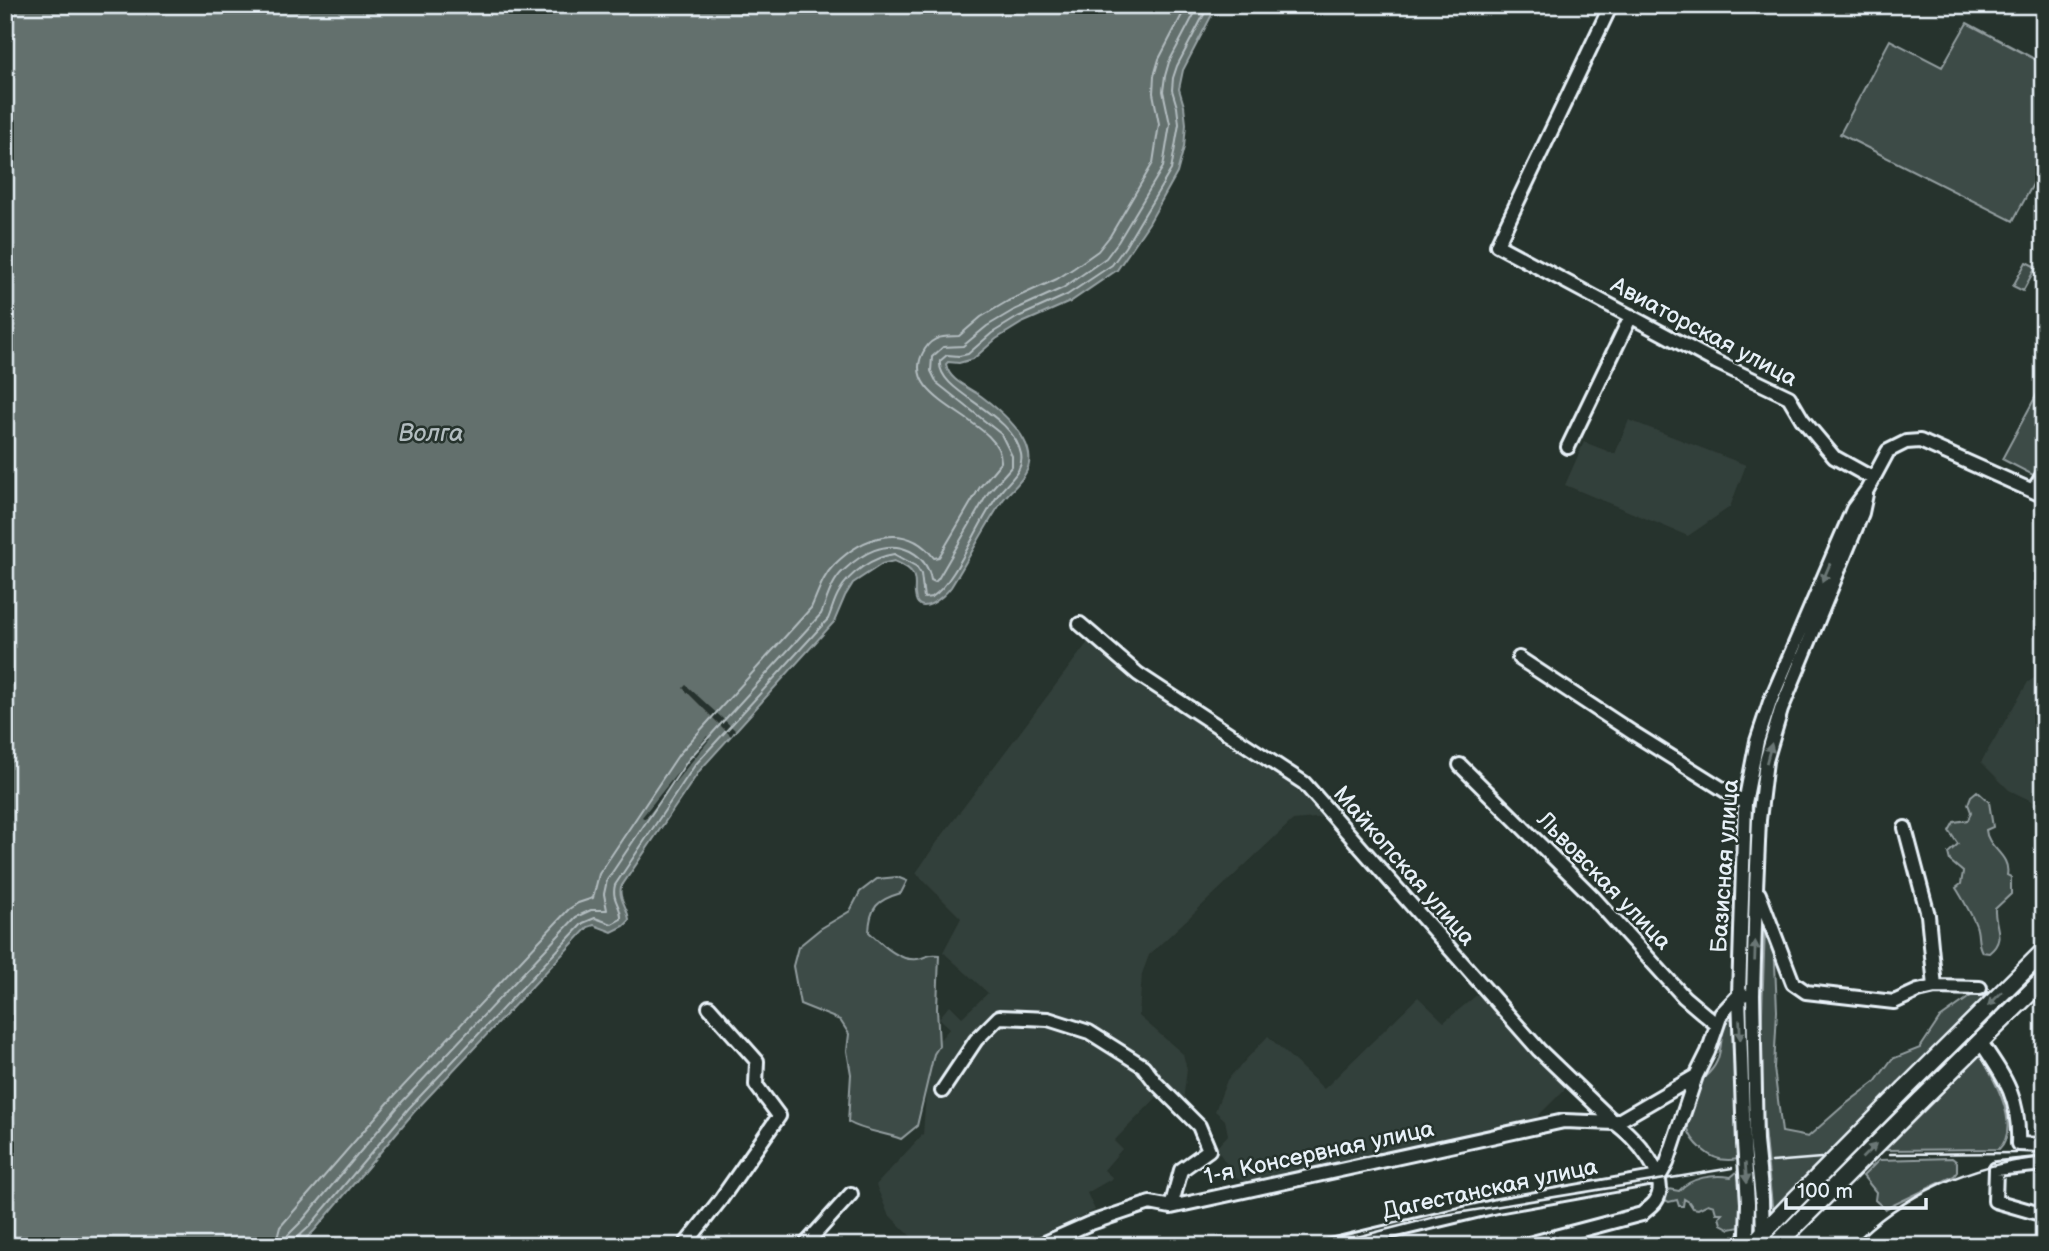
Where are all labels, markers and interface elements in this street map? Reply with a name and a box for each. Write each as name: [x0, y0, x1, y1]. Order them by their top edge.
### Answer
street label: Авиаторская улица: [1605, 271, 1802, 393]
water label: Волга: [398, 419, 464, 448]
one-way arrow: [1820, 562, 1831, 583]
one-way arrow: [1764, 742, 1775, 764]
street label: Базисная улица: [1705, 778, 1745, 954]
street label: Майкопская улица: [1327, 780, 1481, 952]
street label: Львовская улица: [1530, 805, 1677, 956]
one-way arrow: [1749, 939, 1760, 961]
one-way arrow: [1987, 991, 2003, 1007]
one-way arrow: [1734, 1019, 1745, 1041]
street label: 1-я Консервная улица: [1201, 1115, 1437, 1191]
one-way arrow: [1861, 1143, 1877, 1160]
street label: Дагестанская улица: [1380, 1152, 1600, 1225]
one-way arrow: [1741, 1162, 1752, 1184]
scale bar: [1786, 1167, 1926, 1211]
text: 100 m: [1797, 1179, 1853, 1204]

